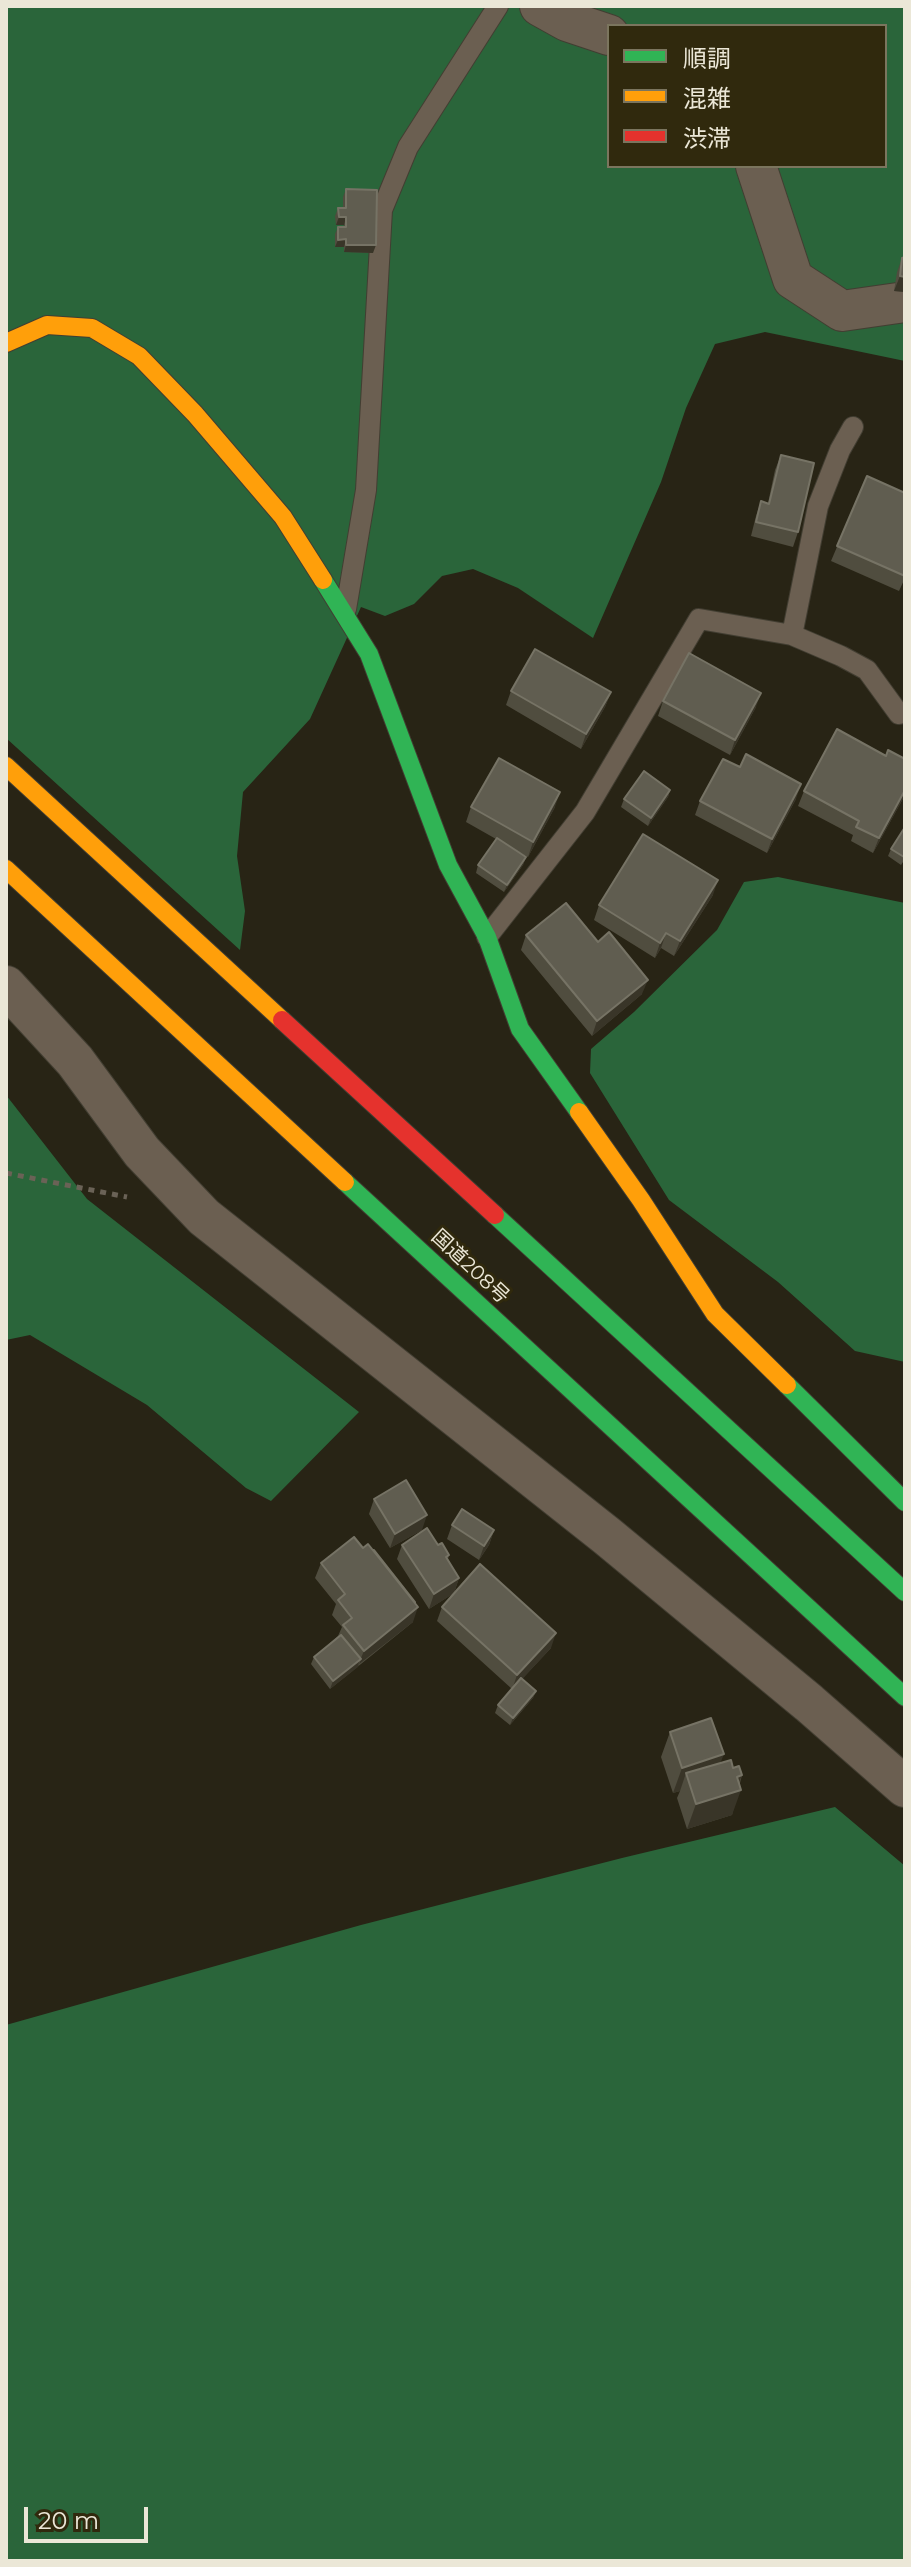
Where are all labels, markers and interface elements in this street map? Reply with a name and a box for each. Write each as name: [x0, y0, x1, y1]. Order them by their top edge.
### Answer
legend: [607, 24, 887, 168]
text: 順調: [683, 44, 731, 73]
text: 混雑: [683, 84, 731, 113]
text: 渋滞: [683, 124, 731, 153]
street label: 国道208号: [426, 1225, 514, 1309]
scale bar: [28, 2491, 152, 2541]
text: 20 m: [38, 2506, 99, 2535]

